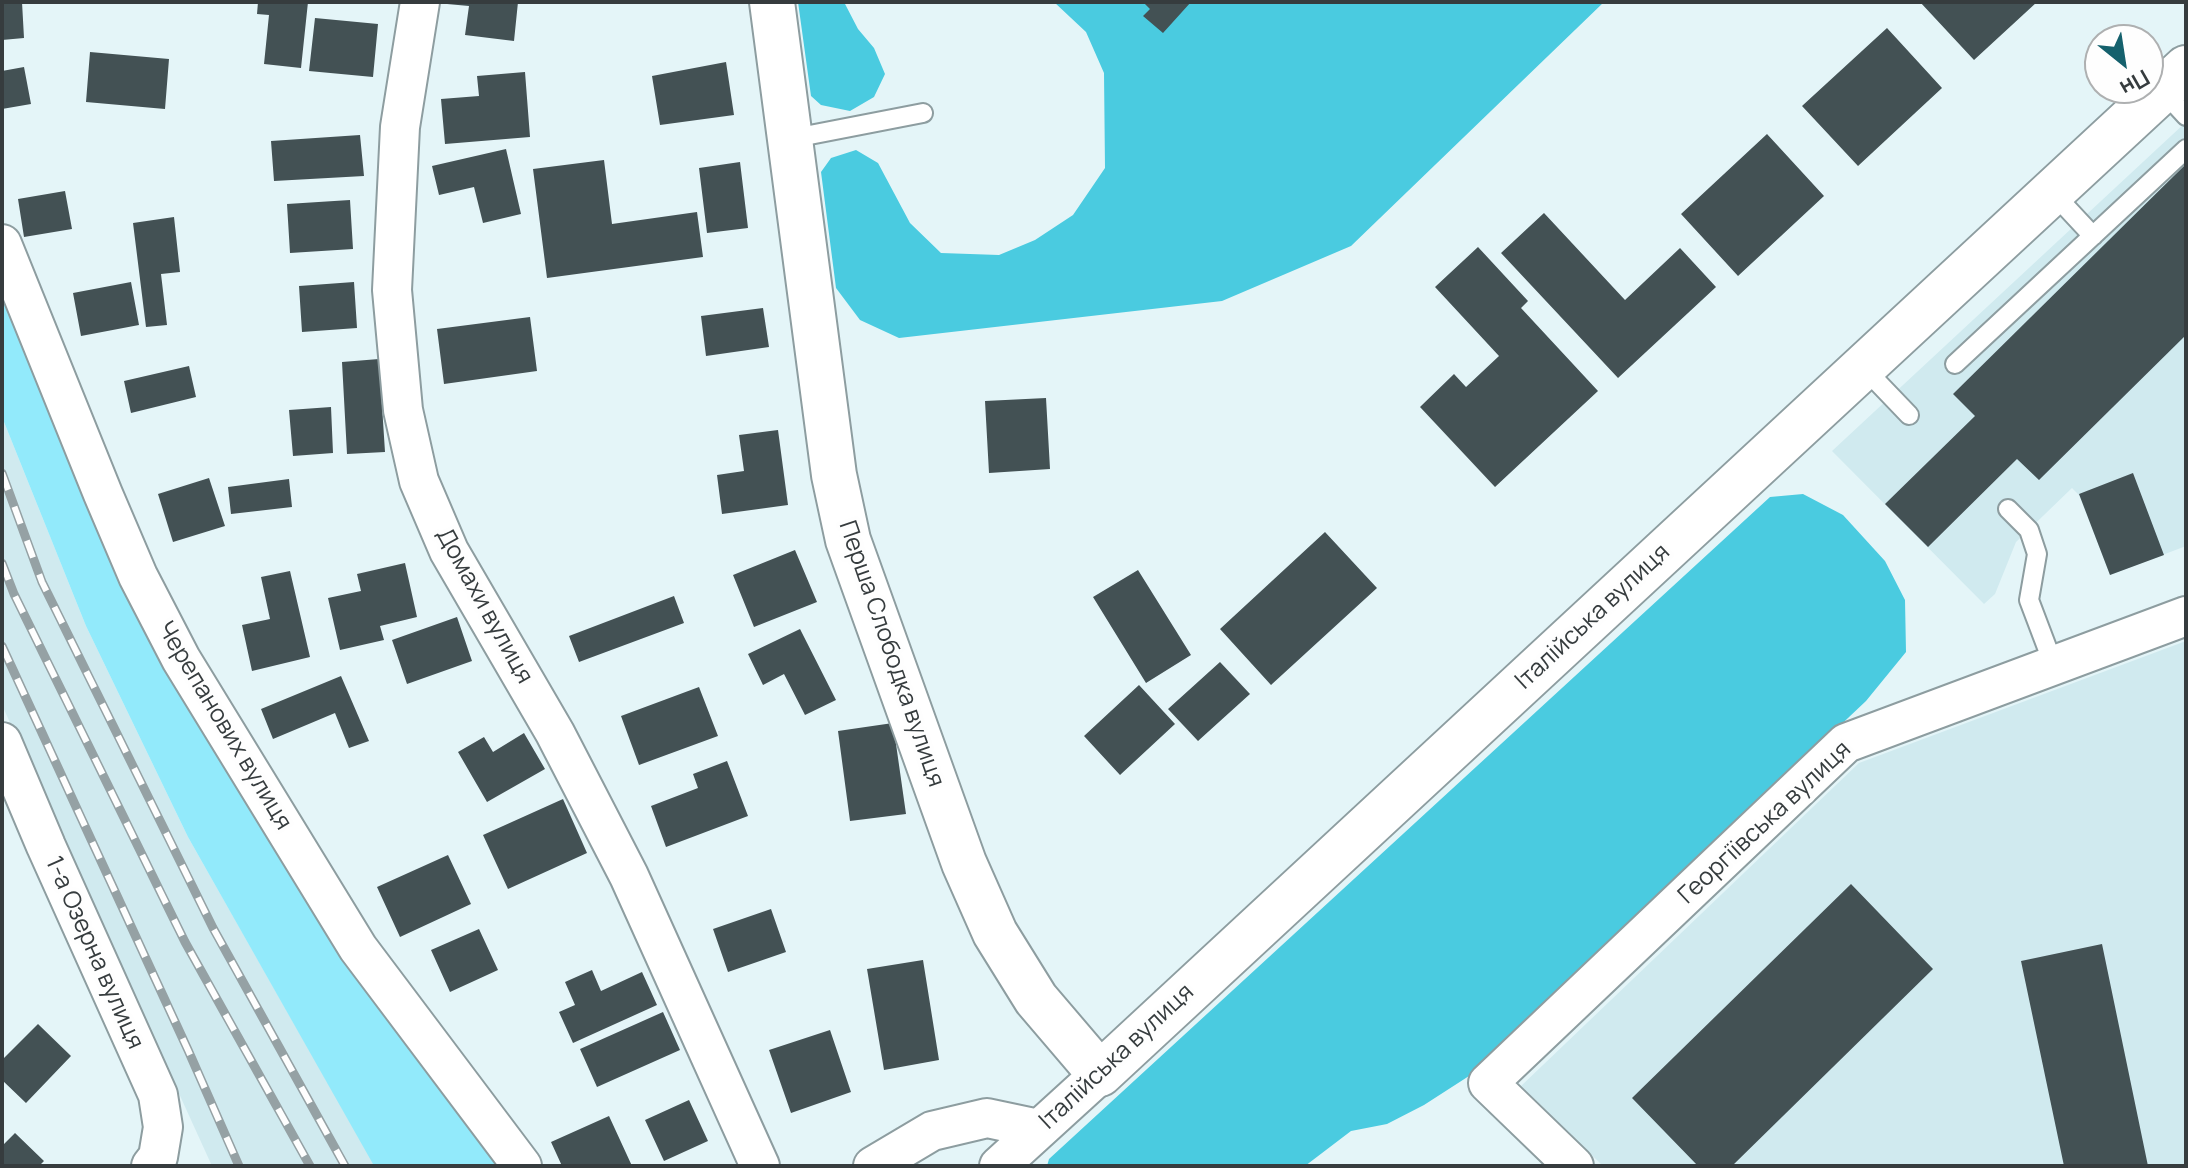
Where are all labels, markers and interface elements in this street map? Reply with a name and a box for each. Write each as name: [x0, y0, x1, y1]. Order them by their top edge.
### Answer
north arrow: [2084, 24, 2164, 104]
text: Пн: [2115, 63, 2155, 103]
street label: Перша Слободка вулиця: [832, 517, 950, 791]
street label: Домахи вулиця: [429, 523, 539, 689]
street label: Італійська вулиця: [1510, 538, 1676, 696]
street label: Черепанових вулиця: [150, 617, 298, 835]
street label: Георгіївська вулиця: [1673, 736, 1857, 910]
street label: 1-а Озерна вулиця: [39, 852, 149, 1054]
street label: Італійська вулиця: [1034, 978, 1200, 1136]

